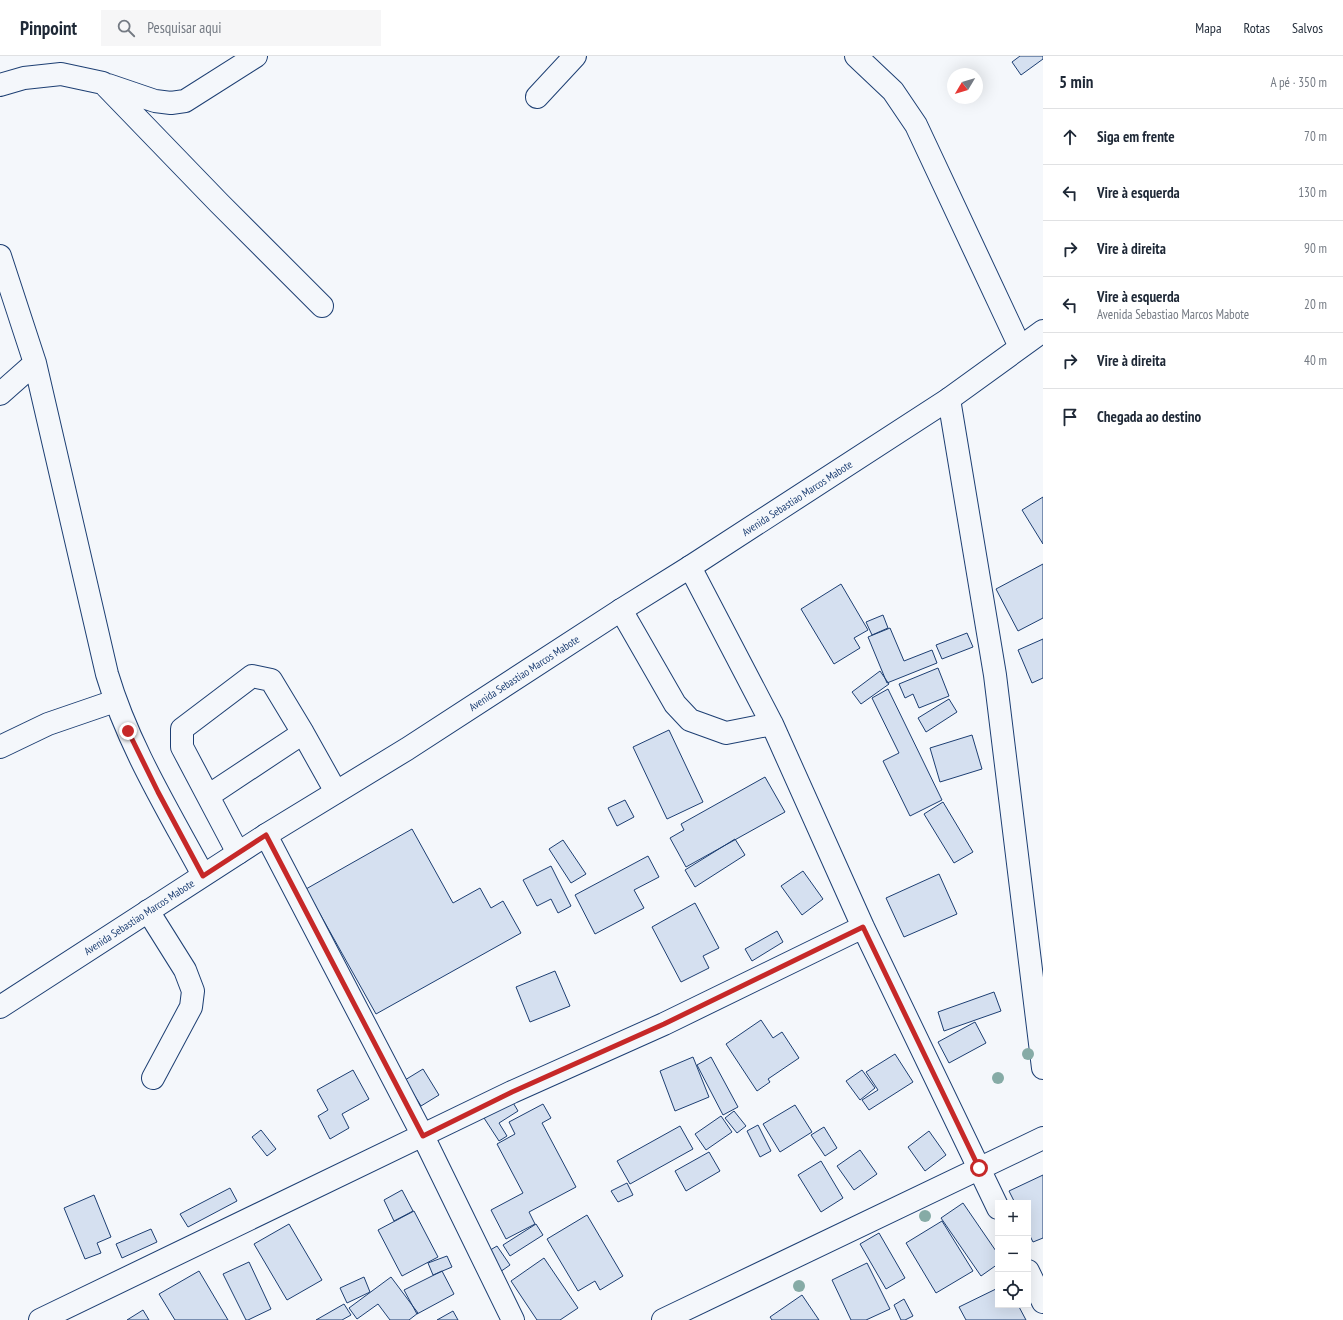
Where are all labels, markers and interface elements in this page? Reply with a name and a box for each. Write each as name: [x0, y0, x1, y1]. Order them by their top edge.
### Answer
search box: [101, 10, 381, 46]
text: Pinpoint: [20, 16, 77, 40]
icon: search: [115, 17, 137, 39]
text: Pesquisar aqui: [147, 18, 222, 37]
text: Mapa: [1195, 19, 1222, 37]
text: Rotas: [1244, 19, 1270, 37]
text: Salvos: [1292, 19, 1323, 37]
north arrow: [947, 68, 983, 104]
text: 5 min: [1059, 71, 1093, 93]
text: A pé · 350 m: [1270, 74, 1327, 91]
icon: ahead: [1059, 126, 1081, 148]
text: Siga em frente: [1097, 127, 1175, 146]
text: 70 m: [1304, 128, 1327, 145]
icon: left: [1059, 182, 1081, 204]
text: Vire à esquerda: [1097, 183, 1180, 202]
text: 130 m: [1298, 184, 1327, 201]
icon: right: [1059, 238, 1081, 260]
text: Vire à direita: [1097, 239, 1166, 258]
text: 90 m: [1304, 240, 1327, 257]
text: Vire à esquerda: [1097, 287, 1180, 306]
icon: left: [1059, 294, 1081, 316]
text: 20 m: [1304, 296, 1327, 313]
text: Avenida Sebastiao Marcos Mabote: [1097, 306, 1249, 323]
icon: right: [1059, 350, 1081, 372]
text: Vire à direita: [1097, 351, 1166, 370]
text: 40 m: [1304, 352, 1327, 369]
icon: arrive: [1059, 406, 1081, 428]
text: Chegada ao destino: [1097, 407, 1201, 426]
street label: Avenida Sebastiao Marcos Mabote: [739, 457, 855, 539]
street label: Avenida Sebastiao Marcos Mabote: [466, 632, 582, 714]
route end: [119, 722, 137, 740]
street label: Avenida Sebastiao Marcos Mabote: [81, 876, 197, 958]
route start: [970, 1159, 988, 1177]
map controls: [995, 1200, 1031, 1308]
button: +: [995, 1200, 1031, 1236]
button: −: [995, 1236, 1031, 1272]
button: locate: [995, 1272, 1031, 1308]

